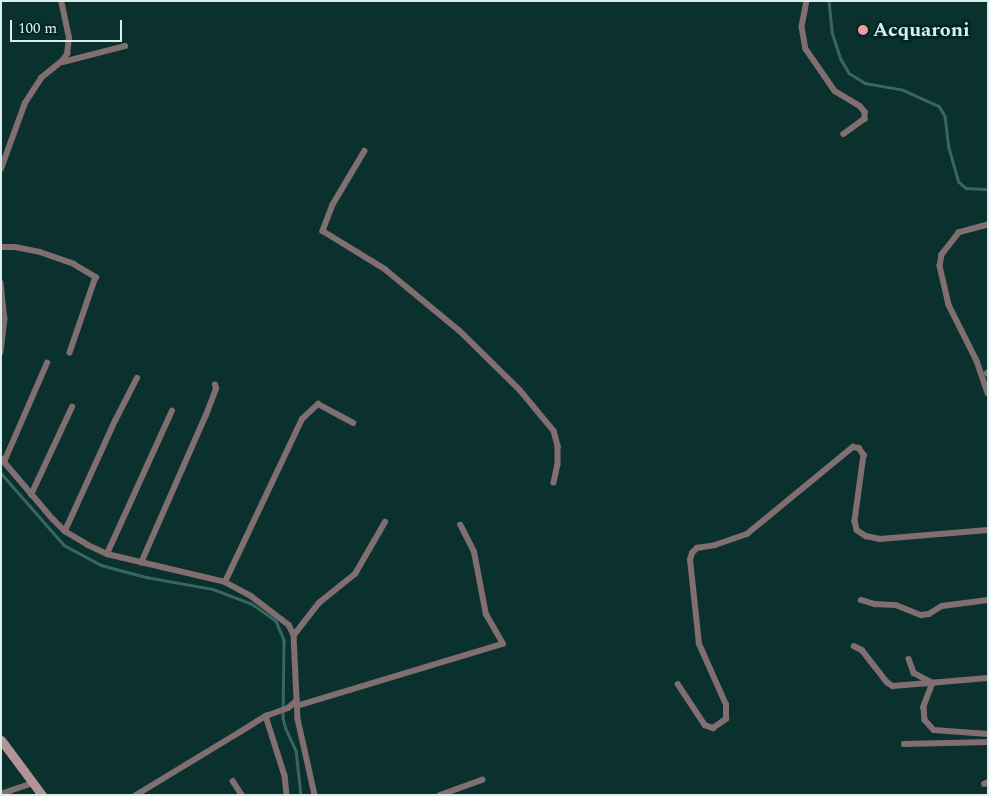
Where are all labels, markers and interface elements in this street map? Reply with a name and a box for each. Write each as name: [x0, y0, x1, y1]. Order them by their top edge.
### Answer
scale bar: [12, 10, 125, 42]
text: 100 m: [18, 17, 57, 40]
place label: Acquaroni: [873, 18, 970, 42]
marker: Acquaroni: [857, 24, 869, 36]

